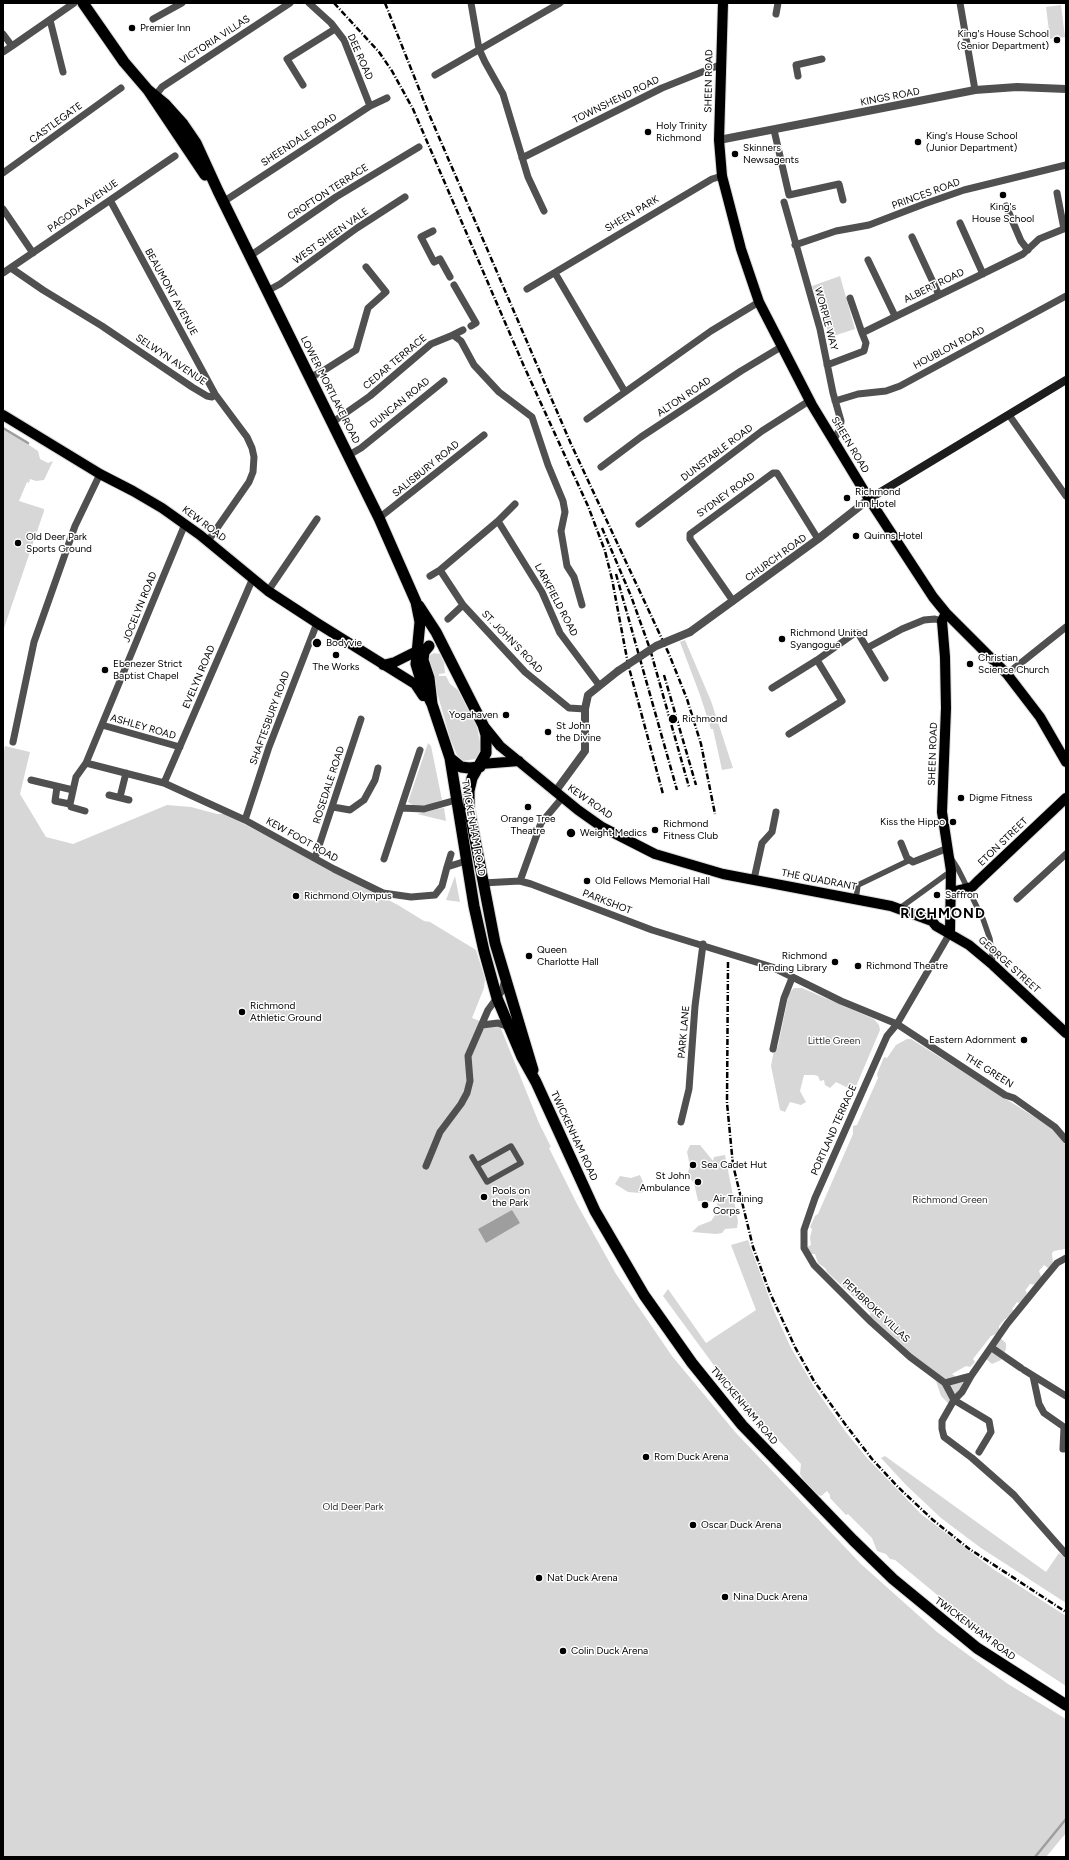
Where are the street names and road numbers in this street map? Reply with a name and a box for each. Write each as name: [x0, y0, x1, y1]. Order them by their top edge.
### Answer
street label: VICTORIA VILLAS: [178, 13, 252, 67]
street label: DEE ROAD: [345, 32, 375, 82]
street label: SHEEN ROAD: [702, 49, 716, 113]
street label: TOWNSHEND ROAD: [571, 74, 661, 126]
street label: KINGS ROAD: [859, 85, 921, 109]
street label: CASTLEGATE: [27, 100, 85, 146]
street label: SHEENDALE ROAD: [259, 111, 339, 169]
street label: CROFTON TERRACE: [285, 161, 371, 223]
street label: PRINCES ROAD: [890, 176, 962, 212]
street label: PAGODA AVENUE: [45, 177, 121, 235]
street label: SHEEN PARK: [603, 193, 661, 235]
street label: WEST SHEEN VALE: [291, 205, 371, 267]
street label: BEAUMONT AVENUE: [142, 246, 200, 338]
street label: ALBERT ROAD: [902, 266, 966, 306]
street label: WORPLE WAY: [812, 286, 840, 352]
street label: HOUBLON ROAD: [911, 324, 987, 372]
street label: SELWYN AVENUE: [133, 332, 209, 388]
street label: CEDAR TERRACE: [361, 332, 429, 392]
street label: LOWER MORTLAKE ROAD: [298, 334, 362, 446]
street label: DUNCAN ROAD: [368, 375, 432, 431]
street label: ALTON ROAD: [655, 375, 713, 419]
street label: SHEEN ROAD: [829, 415, 871, 475]
street label: DUNSTABLE ROAD: [679, 422, 755, 484]
street label: SALISBURY ROAD: [390, 438, 462, 500]
street label: SYDNEY ROAD: [695, 470, 757, 520]
street label: KEW ROAD: [180, 504, 228, 544]
street label: CHURCH ROAD: [743, 532, 809, 584]
street label: LARKFIELD ROAD: [532, 562, 580, 638]
street label: JOCELYN ROAD: [120, 570, 160, 644]
street label: ST. JOHN'S ROAD: [479, 608, 545, 676]
street label: EVELYN ROAD: [180, 643, 218, 711]
street label: SHAFTESBURY ROAD: [247, 669, 293, 767]
street label: ASHLEY ROAD: [109, 712, 177, 742]
street label: SHEEN ROAD: [926, 722, 940, 786]
street label: ROSEDALE ROAD: [311, 745, 347, 825]
street label: TWICKENHAM ROAD: [459, 779, 487, 877]
street label: KEW ROAD: [565, 782, 615, 822]
street label: KEW FOOT ROAD: [264, 815, 340, 865]
street label: ETON STREET: [976, 815, 1030, 869]
street label: THE QUADRANT: [780, 867, 858, 893]
street label: PARKSHOT: [581, 887, 633, 917]
street label: GEORGE STREET: [976, 934, 1042, 996]
street label: PARK LANE: [676, 1005, 692, 1059]
street label: THE GREEN: [963, 1051, 1015, 1091]
street label: PORTLAND TERRACE: [809, 1083, 859, 1177]
street label: TWICKENHAM ROAD: [548, 1089, 600, 1183]
street label: PEMBROKE VILLAS: [840, 1277, 912, 1345]
street label: TWICKENHAM ROAD: [708, 1365, 780, 1447]
street label: TWICKENHAM ROAD: [932, 1595, 1018, 1663]

